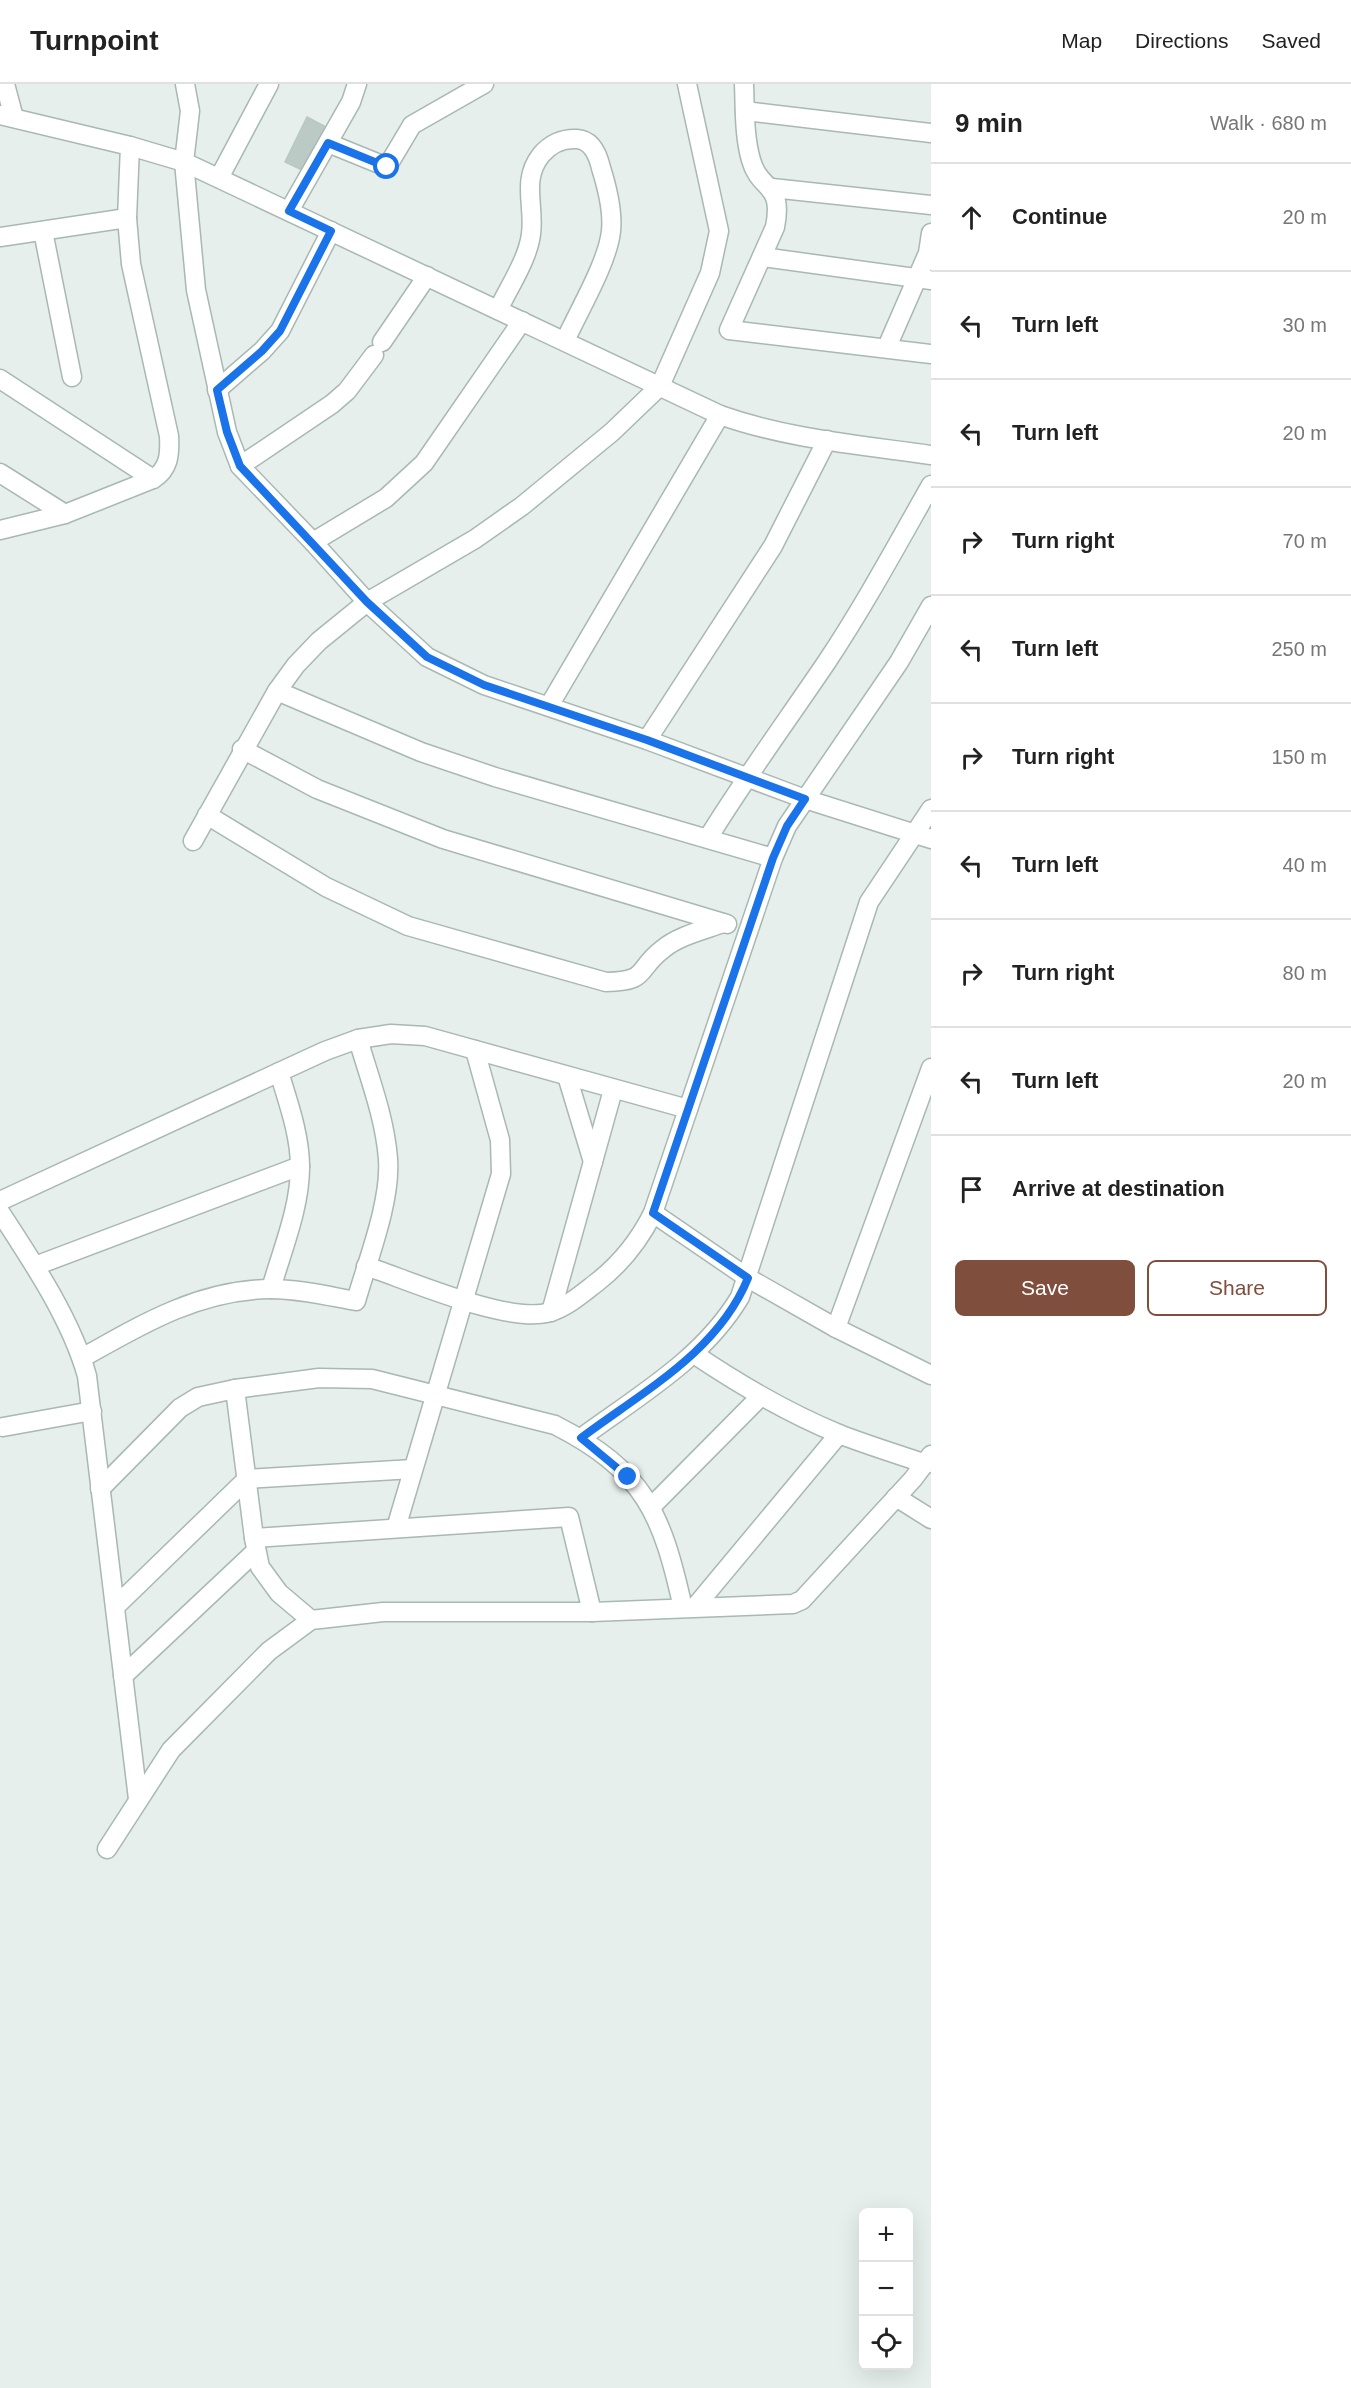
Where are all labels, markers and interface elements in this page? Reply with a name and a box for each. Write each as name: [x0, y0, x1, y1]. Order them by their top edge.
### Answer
text: Turnpoint: [30, 25, 159, 56]
text: Map: [1061, 29, 1102, 52]
text: Directions: [1135, 29, 1228, 52]
text: Saved: [1261, 29, 1321, 52]
text: 9 min: [955, 108, 1023, 138]
text: Walk · 680 m: [1210, 112, 1327, 134]
route start: [373, 153, 399, 179]
icon: ahead: [955, 201, 988, 234]
text: Continue: [1012, 204, 1107, 229]
text: 20 m: [1283, 206, 1327, 228]
icon: left: [955, 309, 988, 342]
text: Turn left: [1012, 312, 1098, 337]
text: 30 m: [1283, 314, 1327, 336]
icon: left: [955, 417, 988, 450]
text: Turn left: [1012, 420, 1098, 445]
text: 20 m: [1283, 422, 1327, 444]
icon: right: [955, 525, 988, 558]
text: Turn right: [1012, 528, 1114, 553]
text: 70 m: [1283, 530, 1327, 552]
icon: left: [955, 633, 988, 666]
text: Turn left: [1012, 636, 1098, 661]
text: 250 m: [1271, 638, 1327, 660]
icon: right: [955, 741, 988, 774]
text: Turn right: [1012, 744, 1114, 769]
text: 150 m: [1271, 746, 1327, 768]
icon: left: [955, 849, 988, 882]
text: Turn left: [1012, 852, 1098, 877]
text: 40 m: [1283, 854, 1327, 876]
icon: right: [955, 957, 988, 990]
text: Turn right: [1012, 960, 1114, 985]
text: 80 m: [1283, 962, 1327, 984]
icon: left: [955, 1065, 988, 1098]
text: Turn left: [1012, 1068, 1098, 1093]
text: 20 m: [1283, 1070, 1327, 1092]
icon: arrive: [955, 1173, 988, 1206]
text: Arrive at destination: [1012, 1176, 1225, 1201]
button: Save: [955, 1260, 1135, 1316]
button: Share: [1147, 1260, 1327, 1316]
route end: [614, 1463, 640, 1489]
map controls: [859, 2208, 913, 2370]
button: +: [859, 2208, 913, 2262]
button: −: [859, 2262, 913, 2316]
button: locate: [859, 2316, 913, 2370]

